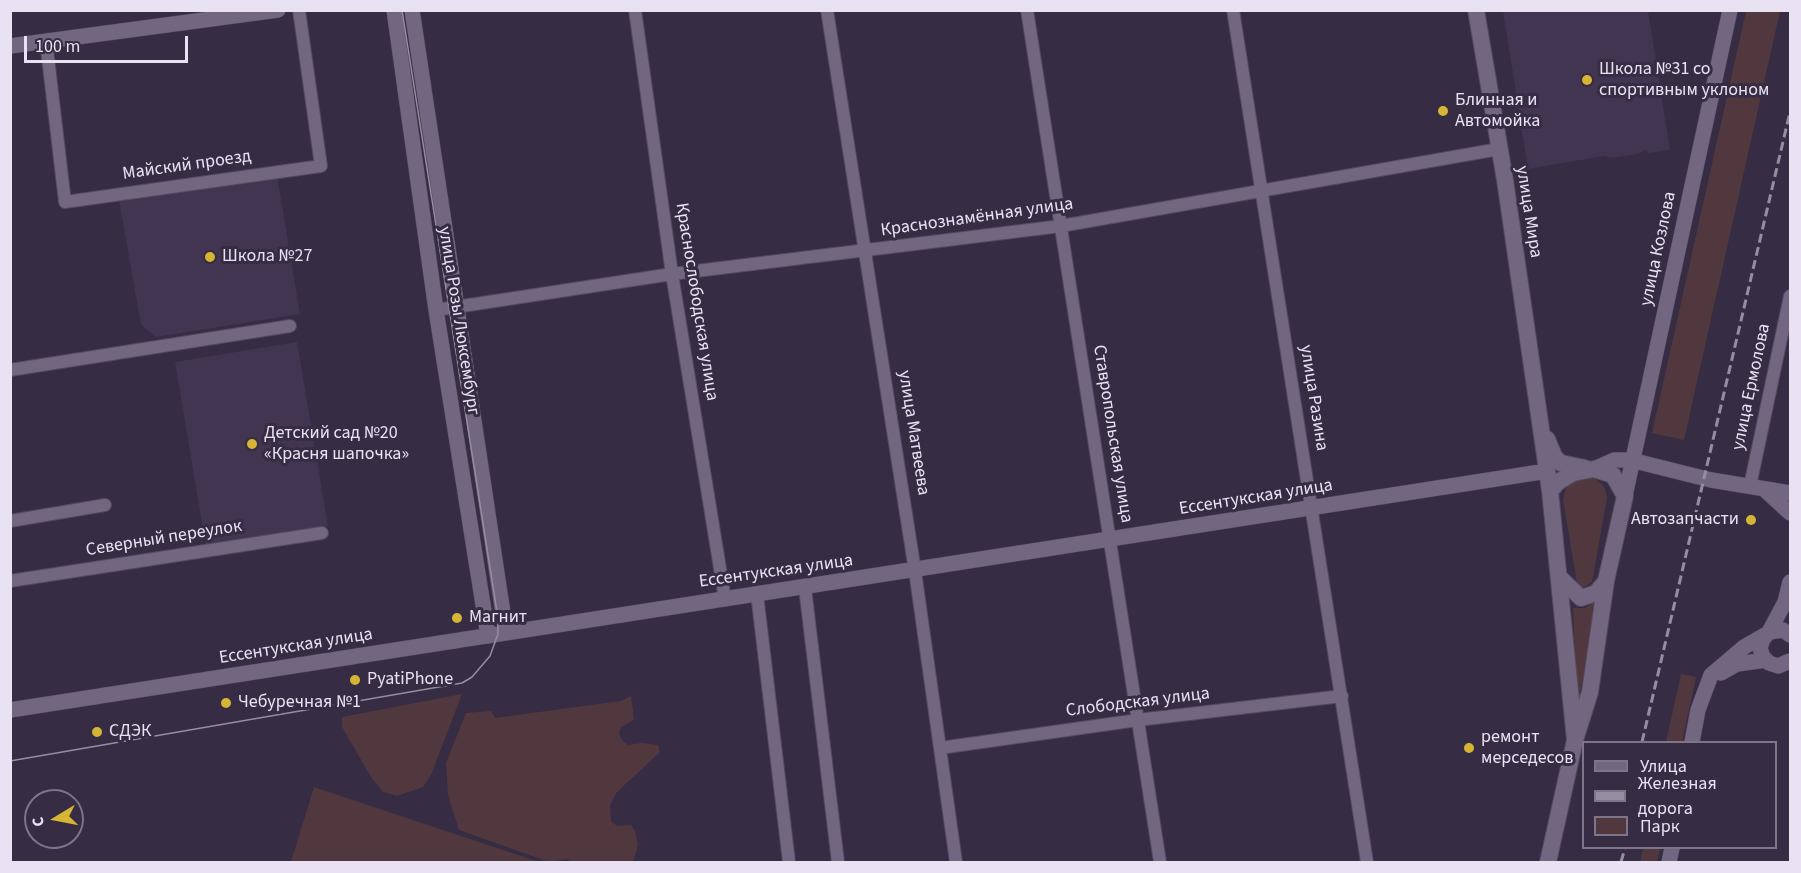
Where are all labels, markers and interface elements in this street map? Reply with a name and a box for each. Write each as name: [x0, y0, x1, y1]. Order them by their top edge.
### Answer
scale bar: [27, 24, 190, 62]
text: 100 m: [35, 34, 80, 59]
place label: Школа №31 со спортивным уклоном: [1599, 59, 1769, 101]
marker: Школа №31 со спортивным уклоном: [1580, 73, 1594, 87]
place label: Блинная и Автомойка: [1455, 90, 1540, 132]
marker: Блинная и Автомойка: [1436, 104, 1450, 118]
street label: Майский проезд: [121, 146, 253, 186]
street label: улица Мира: [1510, 164, 1546, 260]
street label: улица Козлова: [1636, 190, 1682, 308]
street label: Краснознамённая улица: [879, 194, 1075, 242]
street label: Краснослободская улица: [670, 201, 722, 403]
street label: улица Розы Люксембург: [432, 225, 484, 417]
place label: Школа №27: [222, 246, 312, 268]
marker: Школа №27: [203, 250, 217, 264]
street label: улица Ермолова: [1728, 322, 1776, 452]
street label: Ставропольская улица: [1087, 344, 1137, 524]
street label: улица Разина: [1294, 344, 1332, 452]
street label: улица Матвеева: [892, 369, 934, 497]
place label: Детский сад №20 «Красня шапочка»: [264, 423, 409, 466]
marker: Детский сад №20 «Красня шапочка»: [245, 437, 259, 451]
street label: Ессентукская улица: [1178, 475, 1334, 521]
place label: Автозапчасти: [1631, 509, 1739, 531]
marker: Автозапчасти: [1744, 513, 1758, 527]
street label: Северный переулок: [84, 516, 244, 562]
street label: Ессентукская улица: [698, 550, 854, 594]
place label: Магнит: [469, 607, 527, 629]
marker: Магнит: [450, 611, 464, 625]
street label: Ессентукская улица: [218, 624, 374, 670]
place label: PyatiPhone: [367, 669, 453, 691]
marker: PyatiPhone: [348, 673, 362, 687]
street label: Слободская улица: [1065, 683, 1211, 723]
place label: Чебуречная №1: [238, 692, 361, 714]
marker: Чебуречная №1: [219, 696, 233, 710]
place label: СДЭК: [109, 721, 151, 743]
marker: СДЭК: [90, 725, 104, 739]
place label: ремонт мерседесов: [1481, 727, 1573, 770]
marker: ремонт мерседесов: [1462, 741, 1476, 755]
legend: [1582, 741, 1777, 849]
text: Улица: [1640, 754, 1687, 779]
text: Железная дорога: [1638, 771, 1717, 821]
north arrow: [24, 789, 84, 849]
text: Парк: [1640, 814, 1680, 839]
text: С: [27, 815, 50, 828]

